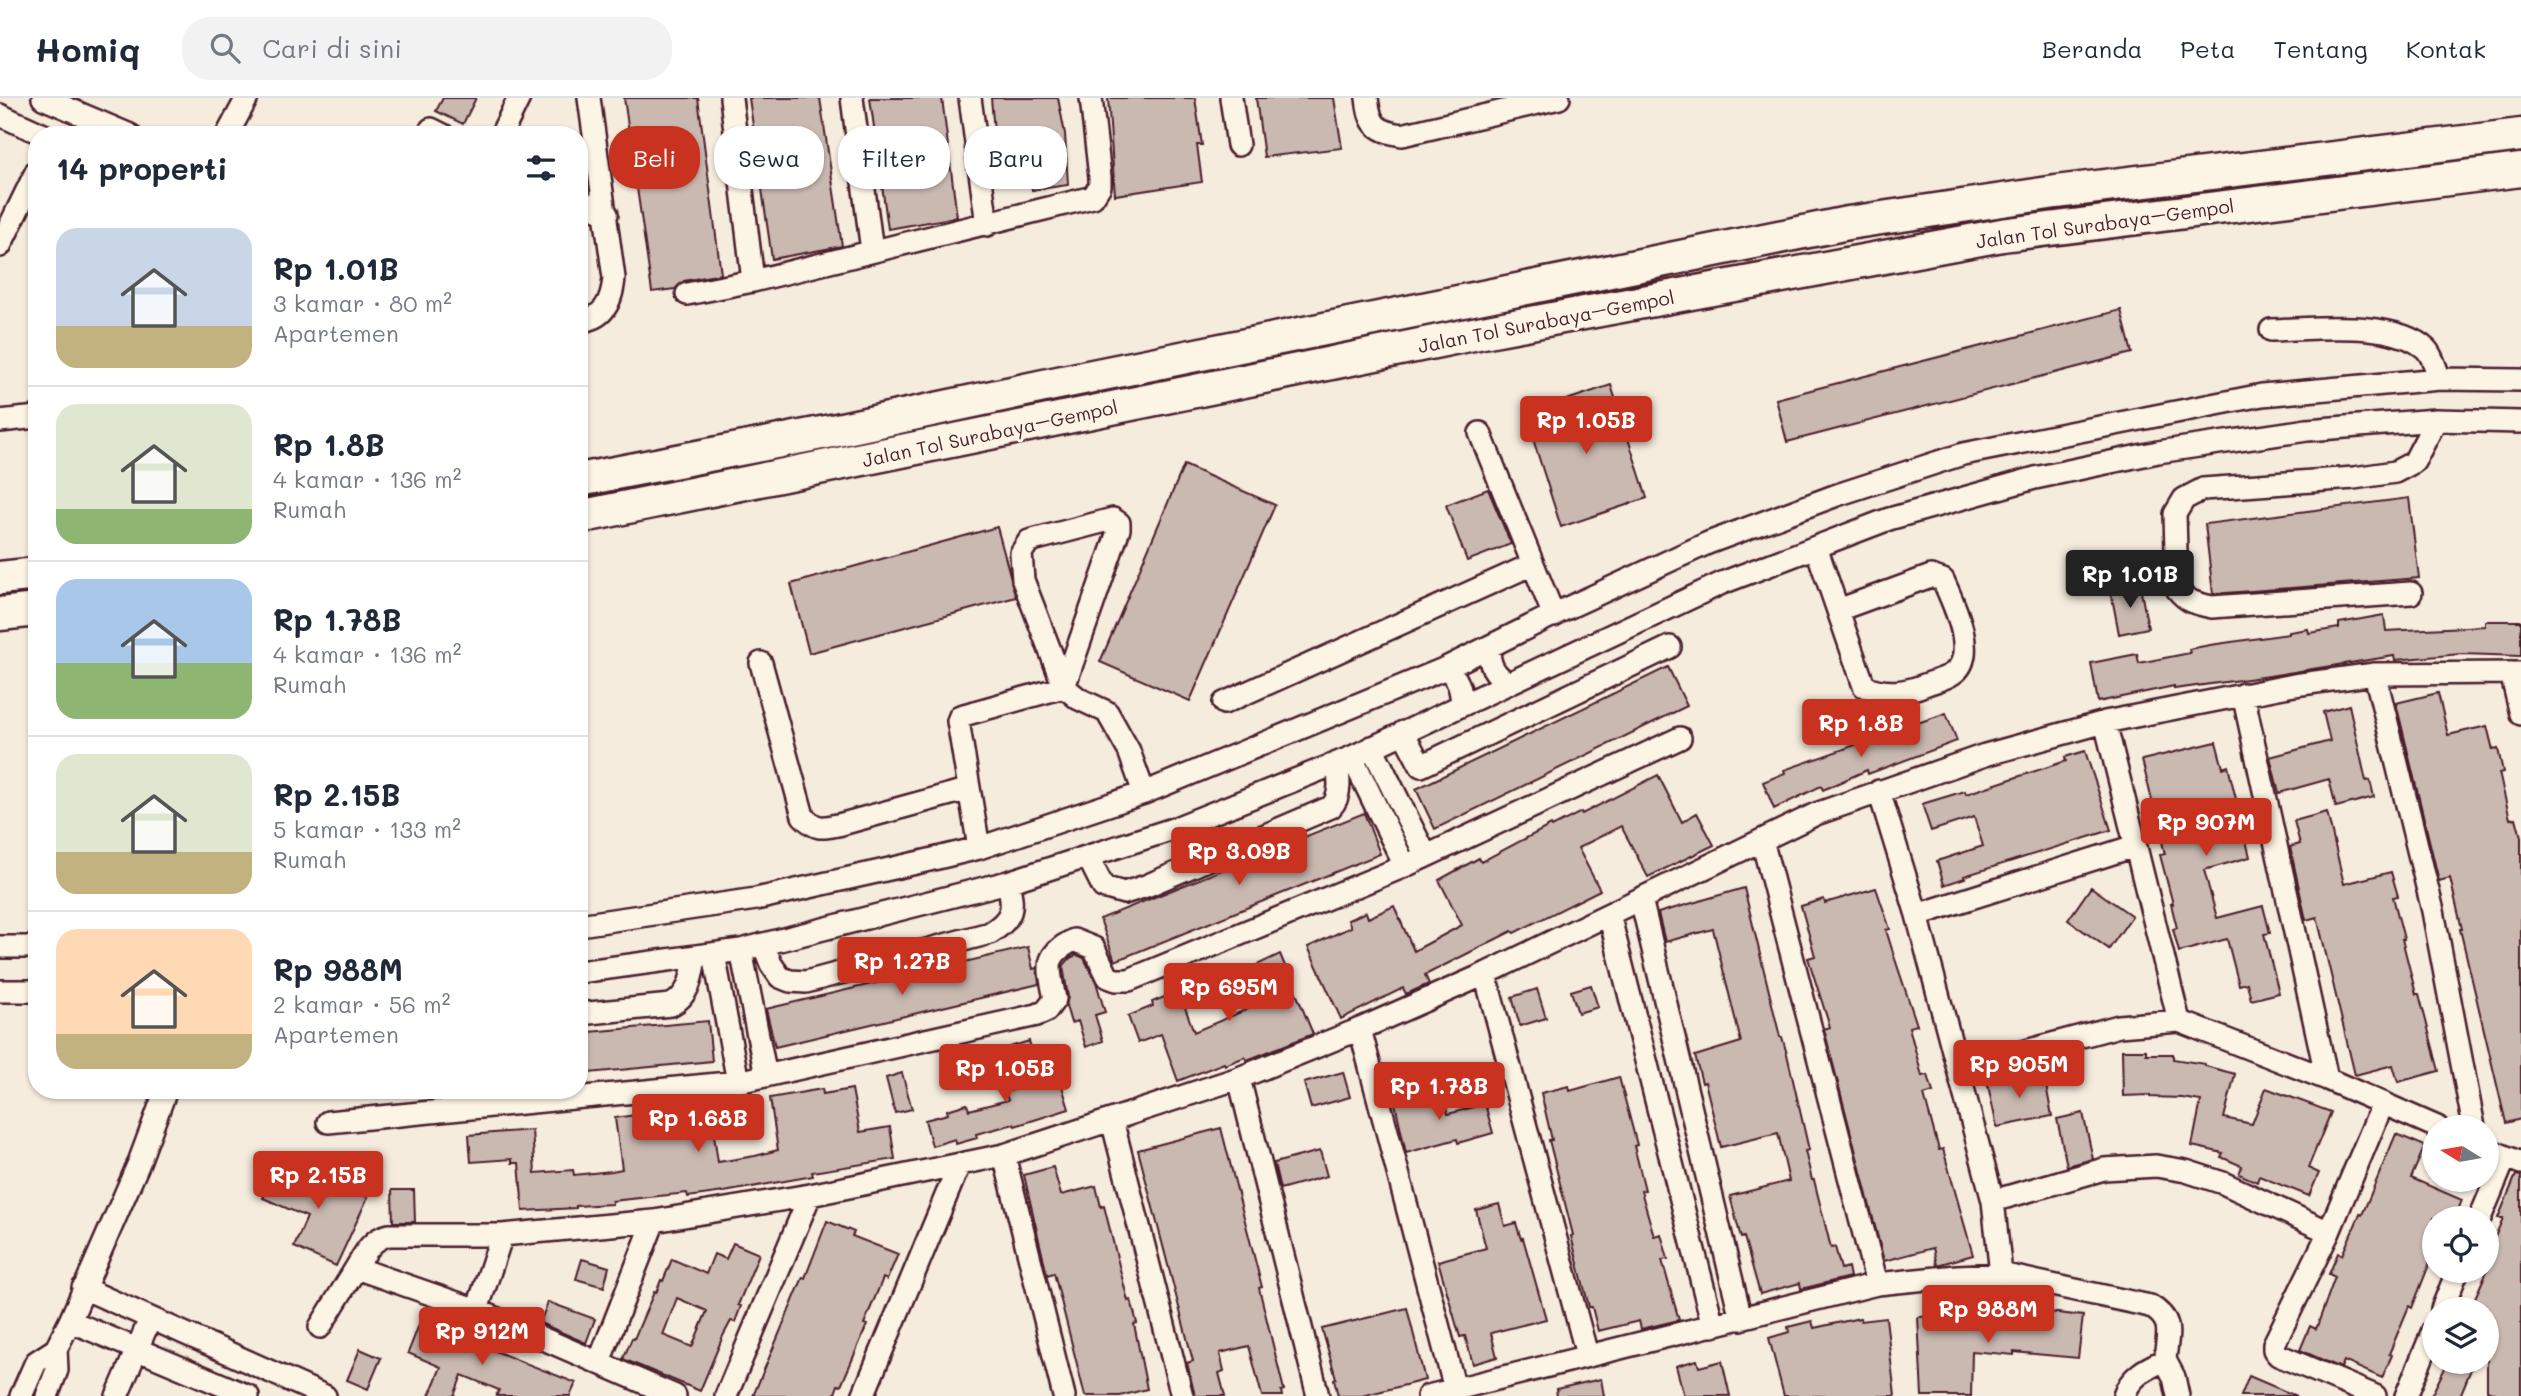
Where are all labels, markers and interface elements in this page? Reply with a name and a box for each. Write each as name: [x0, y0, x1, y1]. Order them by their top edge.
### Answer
search box: [182, 17, 672, 80]
text: Homiq: [35, 27, 140, 70]
icon: search: [206, 29, 244, 67]
text: Cari di sini: [262, 31, 402, 65]
text: Beranda: [2042, 33, 2142, 64]
text: Peta: [2180, 33, 2235, 64]
text: Tentang: [2273, 33, 2368, 64]
text: Kontak: [2406, 33, 2486, 64]
chip: Beli: [609, 126, 700, 189]
chip: Sewa: [714, 126, 824, 189]
chip: Filter: [838, 126, 950, 189]
chip: Baru: [964, 126, 1067, 189]
text: 14 properti: [56, 148, 228, 188]
icon: filters: [522, 149, 560, 187]
street label: Jalan Tol Surabaya–Gempol: [1974, 192, 2236, 254]
text: Rp 1.01B: [273, 248, 399, 288]
icon: home: [112, 256, 196, 340]
street label: Jalan Tol Surabaya–Gempol: [1416, 284, 1676, 358]
text: 3 kamar · 80 m²: [273, 288, 452, 318]
text: Apartemen: [273, 318, 399, 348]
street label: Jalan Tol Surabaya–Gempol: [860, 394, 1120, 472]
pin: Rp 1.05B: [1514, 396, 1658, 456]
text: Rp 1.05B: [1536, 404, 1636, 434]
text: Rp 1.8B: [273, 424, 385, 464]
icon: home: [112, 432, 196, 516]
text: 4 kamar · 136 m²: [273, 464, 461, 494]
text: Rumah: [273, 494, 346, 524]
pin: Rp 1.01B: [2058, 550, 2202, 610]
text: Rp 1.01B: [2082, 558, 2178, 588]
text: Rp 1.78B: [273, 599, 402, 639]
icon: home: [112, 607, 196, 691]
text: 4 kamar · 136 m²: [273, 639, 461, 669]
text: Rumah: [273, 669, 346, 699]
pin: Rp 1.8B: [1796, 700, 1926, 759]
text: Rp 1.8B: [1818, 707, 1904, 737]
text: Rp 2.15B: [273, 774, 401, 814]
icon: home: [112, 782, 196, 866]
pin: Rp 907M: [2141, 798, 2271, 858]
text: Rp 907M: [2157, 806, 2255, 836]
text: 5 kamar · 133 m²: [273, 814, 461, 844]
pin: Rp 3.09B: [1167, 828, 1311, 887]
text: Rp 3.09B: [1187, 835, 1291, 865]
text: Rumah: [273, 844, 346, 874]
pin: Rp 1.27B: [830, 937, 974, 997]
text: Rp 1.27B: [853, 945, 951, 975]
text: Rp 988M: [273, 949, 403, 989]
icon: home: [112, 957, 196, 1041]
pin: Rp 695M: [1164, 964, 1294, 1023]
text: Rp 695M: [1180, 971, 1278, 1001]
text: 2 kamar · 56 m²: [273, 989, 450, 1019]
text: Apartemen: [273, 1019, 399, 1049]
pin: Rp 905M: [1954, 1040, 2084, 1100]
pin: Rp 1.05B: [933, 1044, 1077, 1104]
text: Rp 905M: [1969, 1048, 2069, 1078]
text: Rp 1.05B: [955, 1052, 1055, 1082]
pin: Rp 1.78B: [1367, 1062, 1511, 1122]
text: Rp 1.78B: [1390, 1070, 1488, 1100]
pin: Rp 1.68B: [626, 1094, 770, 1154]
text: Rp 1.68B: [648, 1102, 748, 1132]
north arrow: [2422, 1115, 2499, 1192]
map controls: [2422, 1115, 2499, 1374]
pin: Rp 2.15B: [246, 1152, 390, 1211]
text: Rp 2.15B: [269, 1159, 367, 1189]
button: locate: [2422, 1206, 2499, 1283]
pin: Rp 988M: [1923, 1286, 2053, 1345]
text: Rp 988M: [1938, 1293, 2038, 1323]
button: layers: [2422, 1297, 2499, 1374]
pin: Rp 912M: [417, 1308, 547, 1367]
text: Rp 912M: [435, 1315, 529, 1345]

